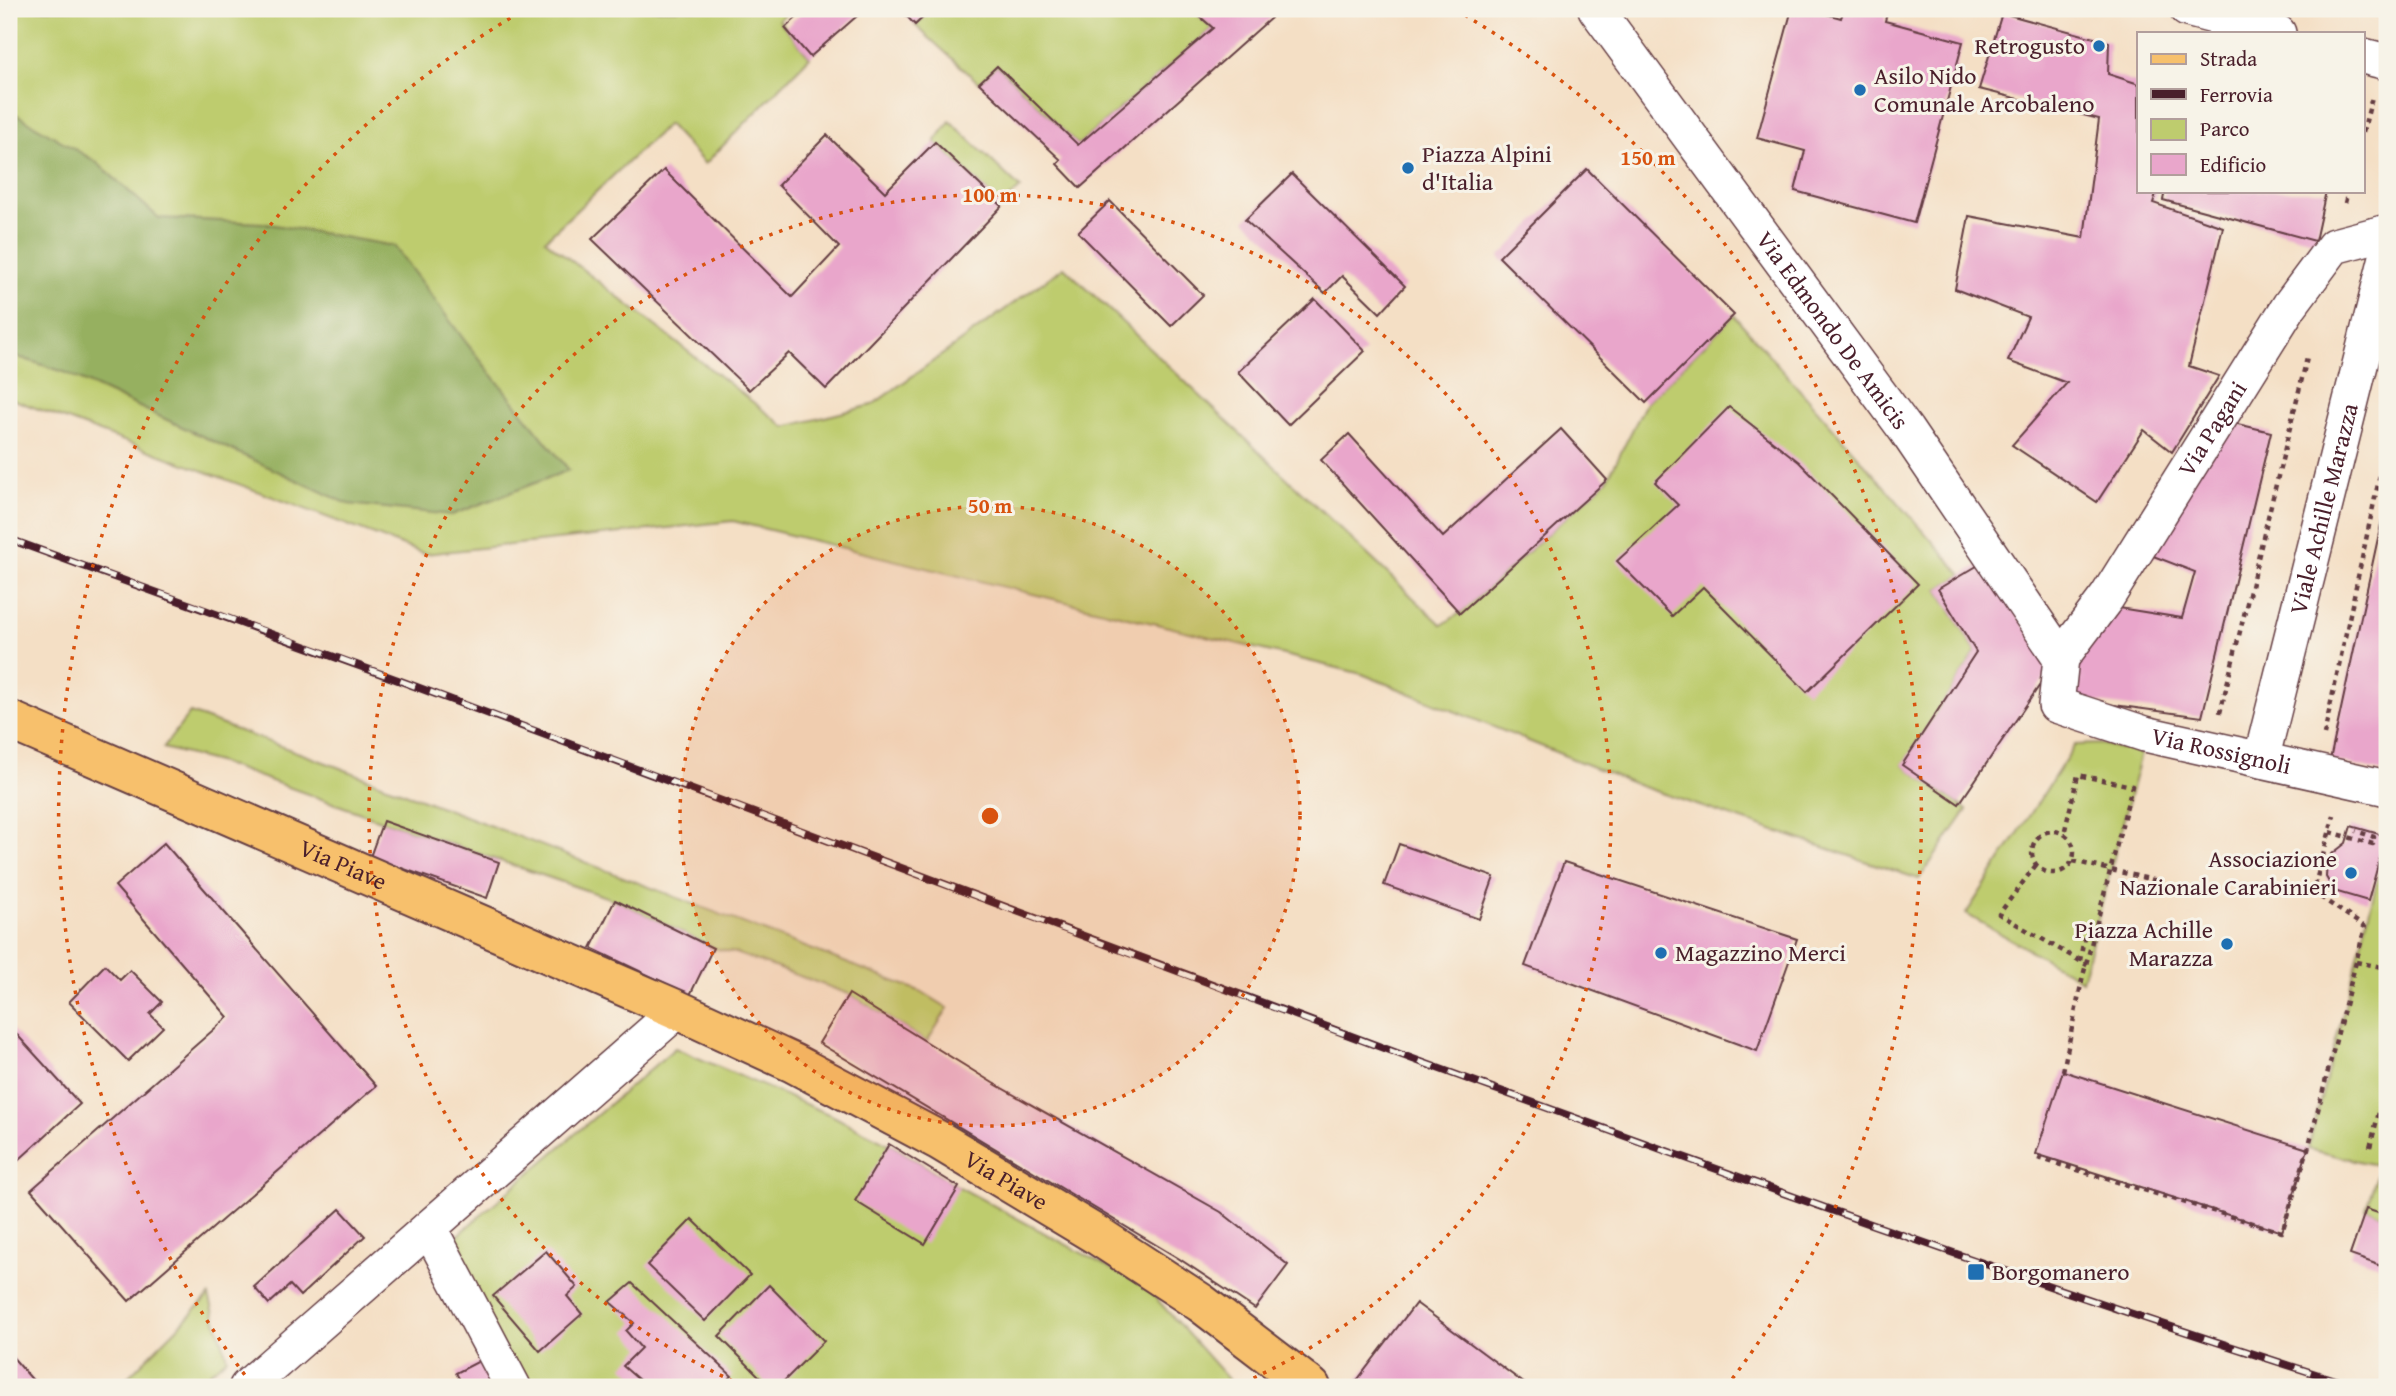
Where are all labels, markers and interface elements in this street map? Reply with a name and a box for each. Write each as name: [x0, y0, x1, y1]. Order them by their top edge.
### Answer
place label: Retrogusto: [1975, 28, 2085, 63]
legend: [2137, 32, 2364, 192]
marker: Retrogusto: [2091, 38, 2107, 54]
text: Strada: [2200, 43, 2257, 74]
place label: Asilo Nido Comunale Arcobaleno: [1874, 58, 2094, 121]
text: Ferrovia: [2200, 79, 2273, 110]
marker: Asilo Nido Comunale Arcobaleno: [1852, 82, 1868, 98]
text: Parco: [2200, 113, 2250, 144]
place label: Piazza Alpini d'Italia: [1422, 136, 1552, 199]
text: 150 m: [1620, 142, 1676, 173]
text: Edificio: [2200, 149, 2266, 180]
marker: Piazza Alpini d'Italia: [1400, 160, 1416, 176]
text: 100 m: [962, 179, 1018, 210]
street label: Via Edmondo De Amicis: [1748, 223, 1918, 437]
street label: Via Pagani: [2169, 374, 2255, 483]
street label: Viale Achille Marazza: [2280, 399, 2367, 618]
text: 50 m: [968, 490, 1012, 521]
street label: Via Rossignoli: [2148, 718, 2295, 783]
centre of rings: [978, 804, 1002, 828]
street label: Via Piave: [294, 830, 393, 899]
place label: Associazione Nazionale Carabinieri: [2120, 841, 2337, 904]
marker: Associazione Nazionale Carabinieri: [2343, 865, 2359, 881]
place label: Piazza Achille Marazza: [2075, 912, 2214, 975]
place label: Magazzino Merci: [1675, 935, 1846, 970]
marker: Piazza Achille Marazza: [2219, 936, 2235, 952]
marker: Magazzino Merci: [1653, 945, 1669, 961]
street label: Via Piave: [958, 1141, 1055, 1219]
place label: Borgomanero: [1992, 1254, 2129, 1289]
marker: Borgomanero: [1966, 1262, 1986, 1282]

